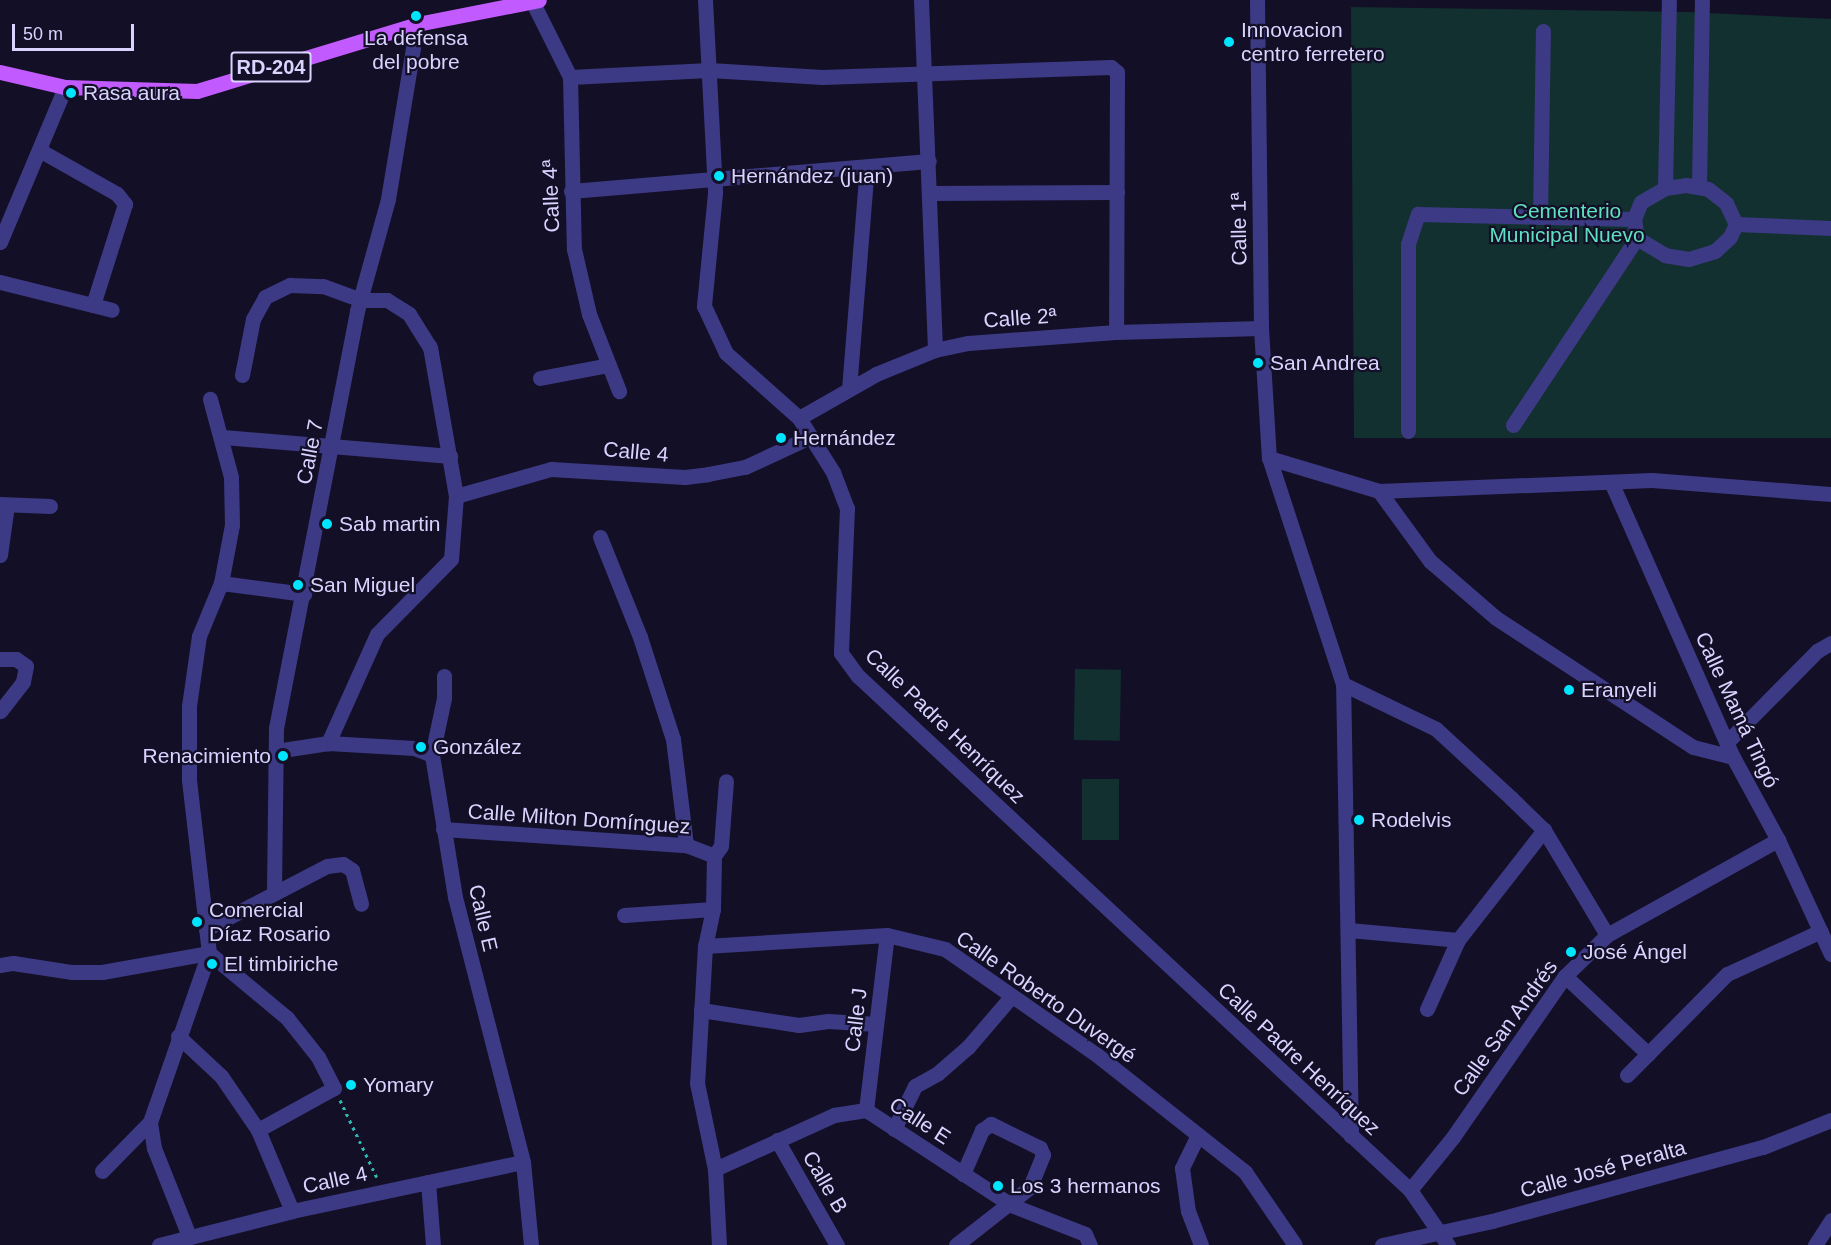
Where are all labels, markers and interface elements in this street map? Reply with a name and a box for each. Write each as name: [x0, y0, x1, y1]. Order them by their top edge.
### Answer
marker: La defensa del pobre: [409, 9, 423, 23]
scale bar: [15, 12, 136, 50]
place label: Innovacion centro ferretero: [1241, 17, 1385, 67]
text: 50 m: [23, 24, 63, 44]
place label: La defensa del pobre: [364, 25, 468, 75]
marker: Innovacion centro ferretero: [1222, 35, 1236, 49]
road number: RD-204: [230, 50, 312, 84]
place label: Rasa aura: [83, 80, 180, 106]
marker: Rasa aura: [64, 86, 78, 100]
street label: Calle 4ª: [537, 159, 565, 233]
place label: Hernández (juan): [731, 163, 893, 189]
marker: Hernández (juan): [712, 169, 726, 183]
street label: Calle 1ª: [1226, 192, 1252, 266]
park label: Cementerio Municipal Nuevo: [1489, 198, 1645, 248]
street label: Calle 2ª: [983, 303, 1057, 333]
place label: San Andrea: [1270, 350, 1381, 376]
marker: San Andrea: [1251, 356, 1265, 370]
street label: Calle 7: [291, 418, 329, 486]
place label: Hernández: [793, 425, 896, 451]
marker: Hernández: [774, 431, 788, 445]
street label: Calle 4: [602, 437, 670, 467]
place label: Sab martin: [339, 511, 441, 537]
marker: Sab martin: [320, 517, 334, 531]
place label: San Miguel: [310, 572, 415, 598]
marker: San Miguel: [291, 578, 305, 592]
street label: Calle Mamá Tingó: [1690, 628, 1784, 792]
street label: Calle Padre Henríquez: [860, 643, 1030, 809]
place label: Eranyeli: [1581, 677, 1657, 703]
marker: Eranyeli: [1562, 683, 1576, 697]
place label: González: [433, 734, 522, 760]
marker: González: [414, 740, 428, 754]
place label: Renacimiento: [143, 743, 271, 769]
marker: Renacimiento: [276, 749, 290, 763]
street label: Calle Milton Domínguez: [467, 799, 691, 839]
place label: Rodelvis: [1371, 807, 1452, 833]
marker: Rodelvis: [1352, 813, 1366, 827]
street label: Calle E: [463, 882, 503, 954]
place label: Comercial Díaz Rosario: [209, 897, 330, 947]
marker: Comercial Díaz Rosario: [190, 915, 204, 929]
street label: Calle Roberto Duvergé: [951, 925, 1141, 1069]
place label: José Ángel: [1583, 939, 1687, 965]
marker: José Ángel: [1564, 945, 1578, 959]
place label: El timbiriche: [224, 951, 338, 977]
street label: Calle San Andrés: [1447, 954, 1563, 1102]
marker: El timbiriche: [205, 957, 219, 971]
street label: Calle Padre Henríquez: [1213, 977, 1385, 1141]
street label: Calle J: [840, 987, 872, 1053]
place label: Yomary: [363, 1072, 433, 1098]
marker: Yomary: [344, 1078, 358, 1092]
street label: Calle E: [885, 1092, 955, 1150]
street label: Calle José Peralta: [1517, 1135, 1689, 1203]
street label: Calle B: [797, 1146, 853, 1218]
street label: Calle 4: [300, 1161, 370, 1199]
place label: Los 3 hermanos: [1010, 1173, 1161, 1199]
marker: Los 3 hermanos: [991, 1179, 1005, 1193]

